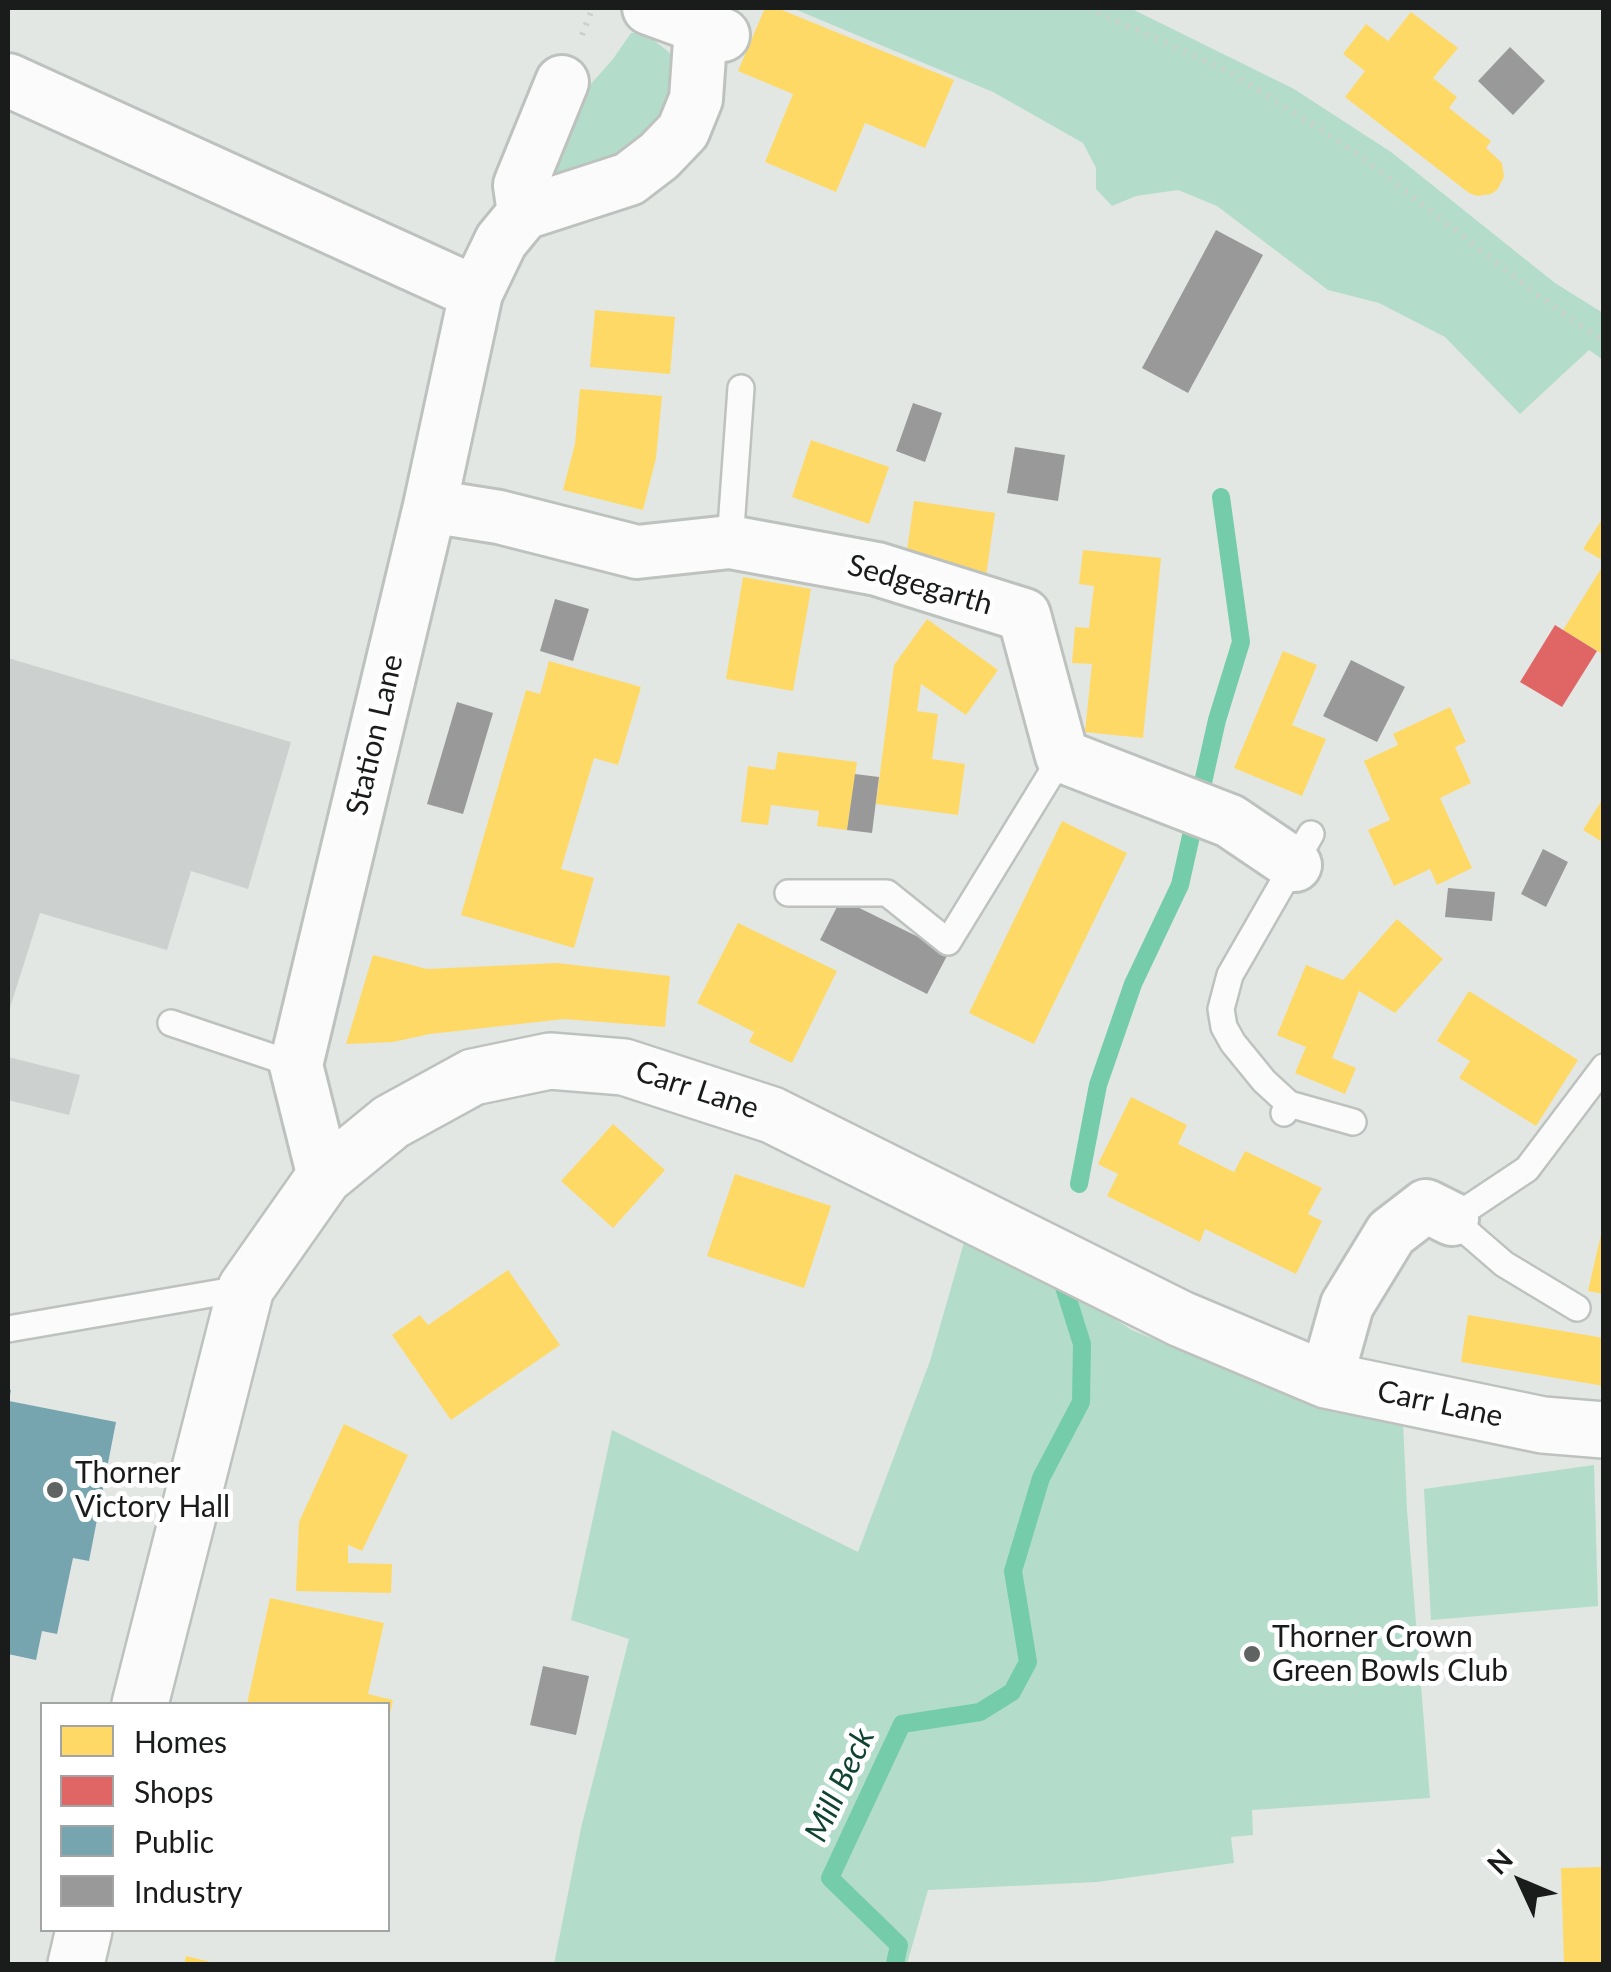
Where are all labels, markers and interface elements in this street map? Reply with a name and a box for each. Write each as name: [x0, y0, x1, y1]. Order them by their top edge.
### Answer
street label: Sedgegarth: [843, 547, 997, 623]
street label: Station Lane: [339, 651, 411, 819]
street label: Carr Lane: [631, 1053, 763, 1127]
street label: Carr Lane: [1374, 1373, 1506, 1435]
place label: Thorner Victory Hall: [75, 1455, 230, 1526]
marker: Thorner Victory Hall: [44, 1479, 66, 1501]
place label: Thorner Crown Green Bowls Club: [1272, 1619, 1508, 1690]
marker: Thorner Crown Green Bowls Club: [1241, 1643, 1263, 1665]
legend: [40, 1702, 390, 1932]
water label: Mill Beck: [797, 1722, 883, 1848]
text: Homes: [134, 1723, 227, 1759]
text: Shops: [134, 1773, 214, 1809]
text: Public: [134, 1823, 214, 1859]
north arrow: [1471, 1832, 1571, 1932]
text: N: [1480, 1842, 1519, 1881]
text: Industry: [134, 1873, 243, 1909]

